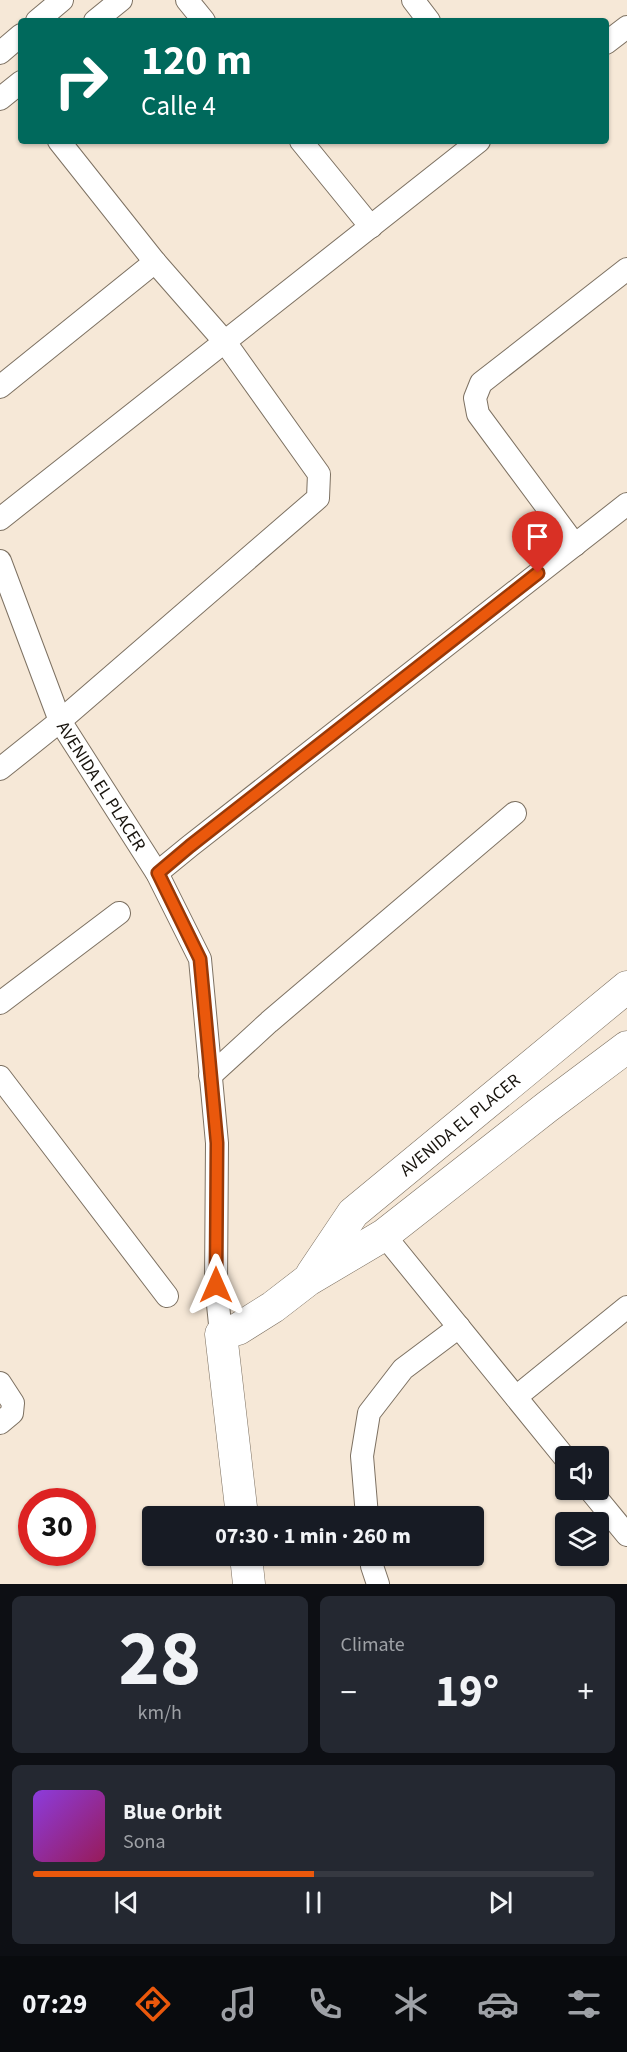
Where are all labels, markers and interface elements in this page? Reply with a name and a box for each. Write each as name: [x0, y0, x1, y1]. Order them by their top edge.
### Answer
text: 120 m: [141, 31, 252, 91]
icon: right: [42, 42, 120, 120]
text: Calle 4: [141, 87, 216, 126]
pin: [512, 511, 563, 573]
icon: arrive: [521, 520, 554, 553]
street label: AVENIDA EL PLACER: [50, 717, 152, 856]
street label: AVENIDA EL PLACER: [395, 1068, 526, 1182]
position arrow: [184, 1253, 248, 1317]
map controls: [555, 1446, 609, 1566]
button: sound: [555, 1446, 609, 1500]
speed limit sign: 30: [18, 1488, 96, 1566]
button: layers: [555, 1512, 609, 1566]
text: 07:30 · 1 min · 260 m: [215, 1520, 411, 1552]
text: 28: [119, 1604, 201, 1715]
text: Climate: [341, 1631, 405, 1659]
text: 19°: [435, 1660, 499, 1724]
text: −: [341, 1669, 357, 1716]
text: +: [578, 1669, 594, 1716]
text: km/h: [138, 1699, 182, 1727]
text: Blue Orbit: [123, 1796, 222, 1828]
text: Sona: [123, 1828, 166, 1856]
icon: previous: [110, 1886, 143, 1919]
icon: pause: [297, 1886, 330, 1919]
icon: next: [484, 1886, 517, 1919]
icon: directions: [132, 1983, 174, 2025]
icon: music: [218, 1983, 260, 2025]
icon: phone: [304, 1983, 346, 2025]
icon: climate: [390, 1983, 432, 2025]
icon: car: [477, 1983, 519, 2025]
icon: filters: [563, 1983, 605, 2025]
text: 07:29: [22, 1985, 87, 2024]

